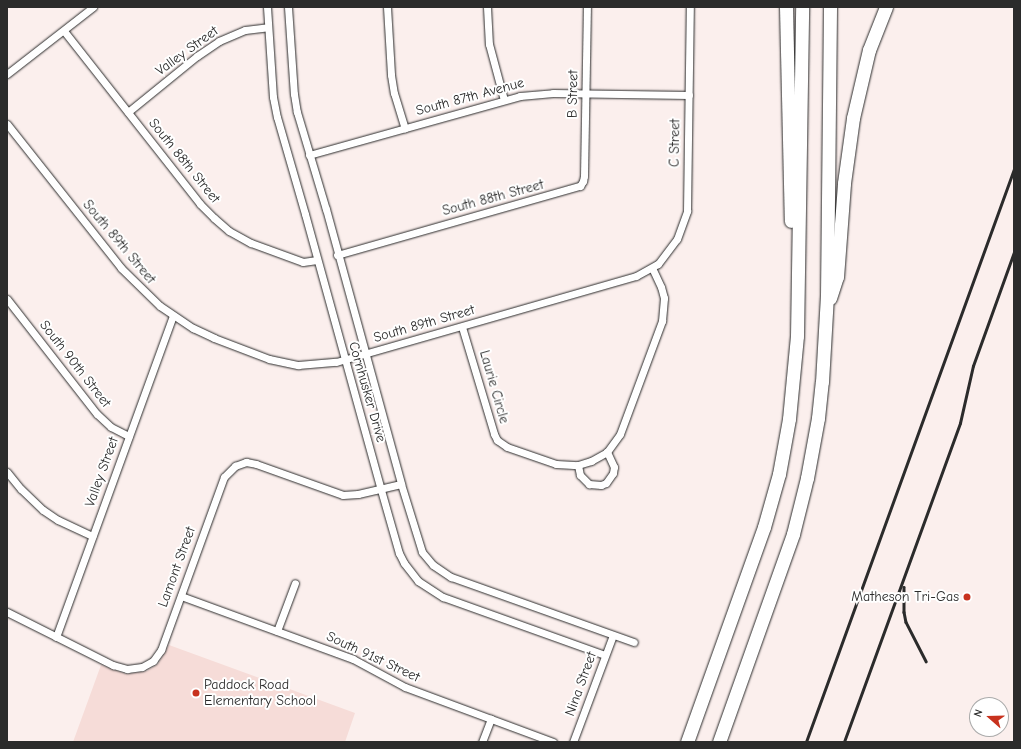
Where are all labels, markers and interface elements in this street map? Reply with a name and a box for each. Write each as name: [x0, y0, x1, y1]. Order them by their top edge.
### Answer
street label: Valley Street: [153, 23, 221, 79]
street label: B Street: [564, 70, 582, 118]
street label: South 87th Avenue: [414, 75, 526, 119]
street label: South 88th Street: [145, 115, 223, 207]
street label: C Street: [666, 119, 684, 167]
street label: South 88th Street: [441, 176, 545, 220]
street label: South 89th Street: [79, 197, 159, 287]
street label: South 89th Street: [372, 302, 476, 346]
street label: South 90th Street: [36, 317, 114, 411]
street label: Cornhusker Drive: [345, 340, 389, 444]
street label: Laurie Circle: [476, 348, 512, 426]
street label: Valley Street: [82, 435, 122, 509]
street label: Lamont Street: [155, 524, 199, 610]
place label: Matheson Tri-Gas: [851, 589, 959, 605]
marker: Matheson Tri-Gas: [962, 592, 972, 602]
street label: South 91st Street: [324, 628, 422, 686]
street label: Nina Street: [562, 650, 600, 718]
place label: Paddock Road Elementary School: [204, 677, 316, 710]
marker: Paddock Road Elementary School: [191, 688, 201, 698]
north arrow: [969, 697, 1009, 737]
text: N: [971, 707, 986, 719]

